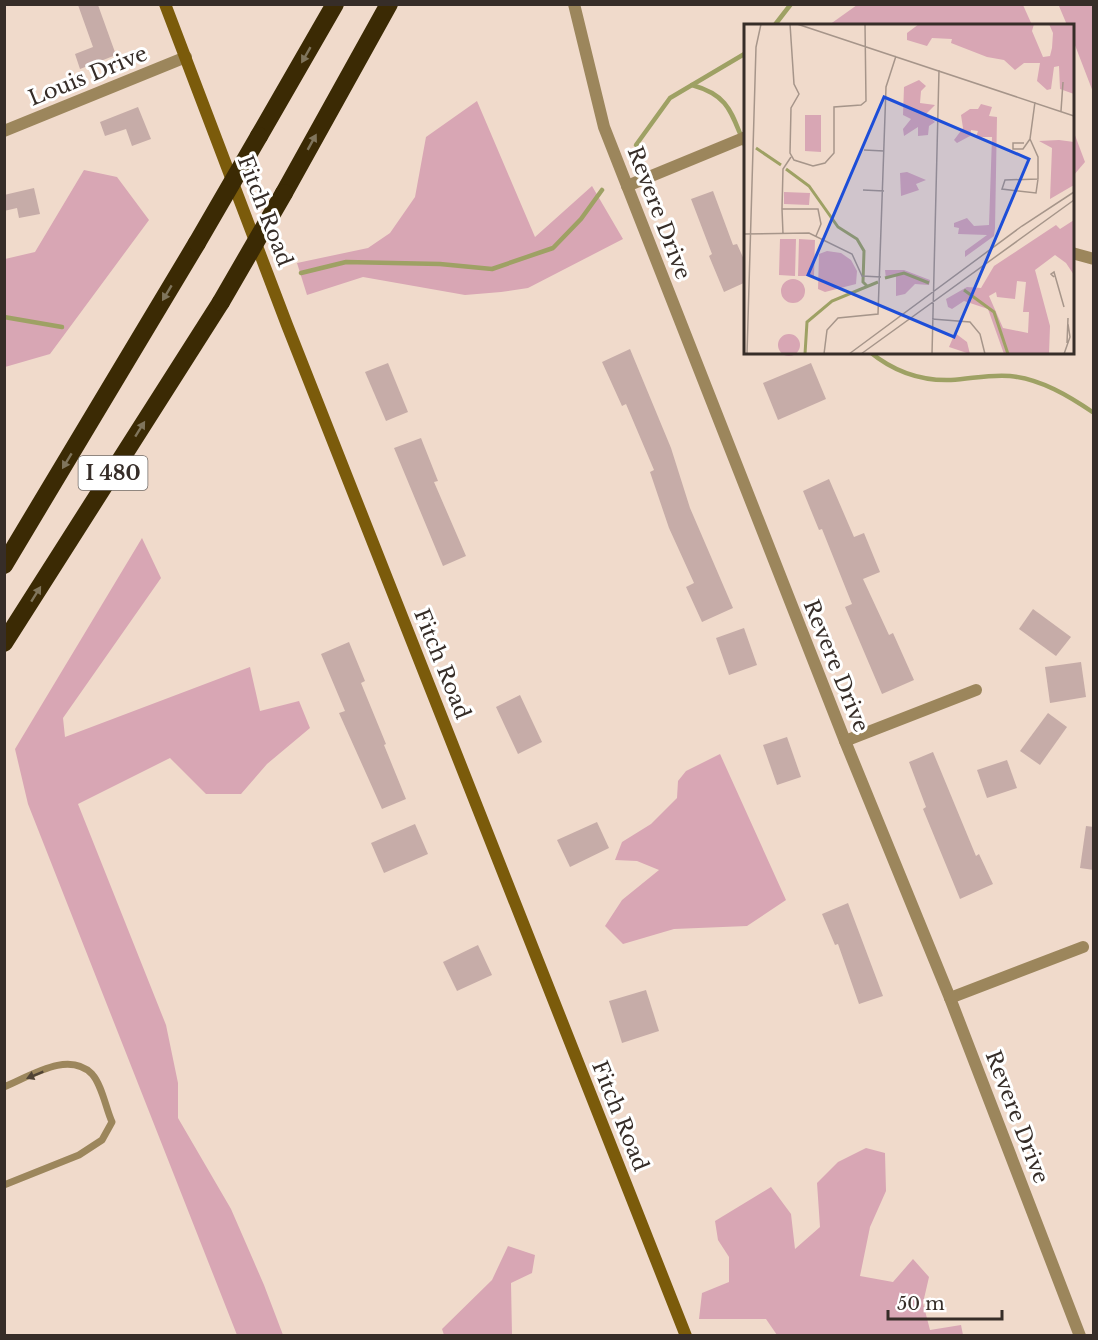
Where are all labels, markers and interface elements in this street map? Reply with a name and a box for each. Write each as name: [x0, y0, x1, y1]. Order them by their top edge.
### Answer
inset map: [744, 24, 1074, 354]
street label: Louis Drive: [25, 40, 151, 112]
one-way arrow: [301, 47, 311, 64]
one-way arrow: [307, 133, 317, 150]
street label: Revere Drive: [622, 143, 696, 283]
street label: Fitch Road: [232, 152, 298, 270]
one-way arrow: [161, 285, 172, 301]
one-way arrow: [135, 421, 146, 437]
one-way arrow: [61, 453, 72, 469]
road number: I 480: [78, 456, 148, 490]
one-way arrow: [30, 586, 41, 602]
street label: Revere Drive: [798, 596, 874, 736]
street label: Fitch Road: [408, 605, 476, 723]
street label: Revere Drive: [980, 1047, 1054, 1187]
street label: Fitch Road: [586, 1057, 654, 1175]
one-way arrow: [25, 1070, 43, 1080]
scale bar: [888, 1283, 1002, 1321]
text: 50 m: [897, 1293, 945, 1315]

